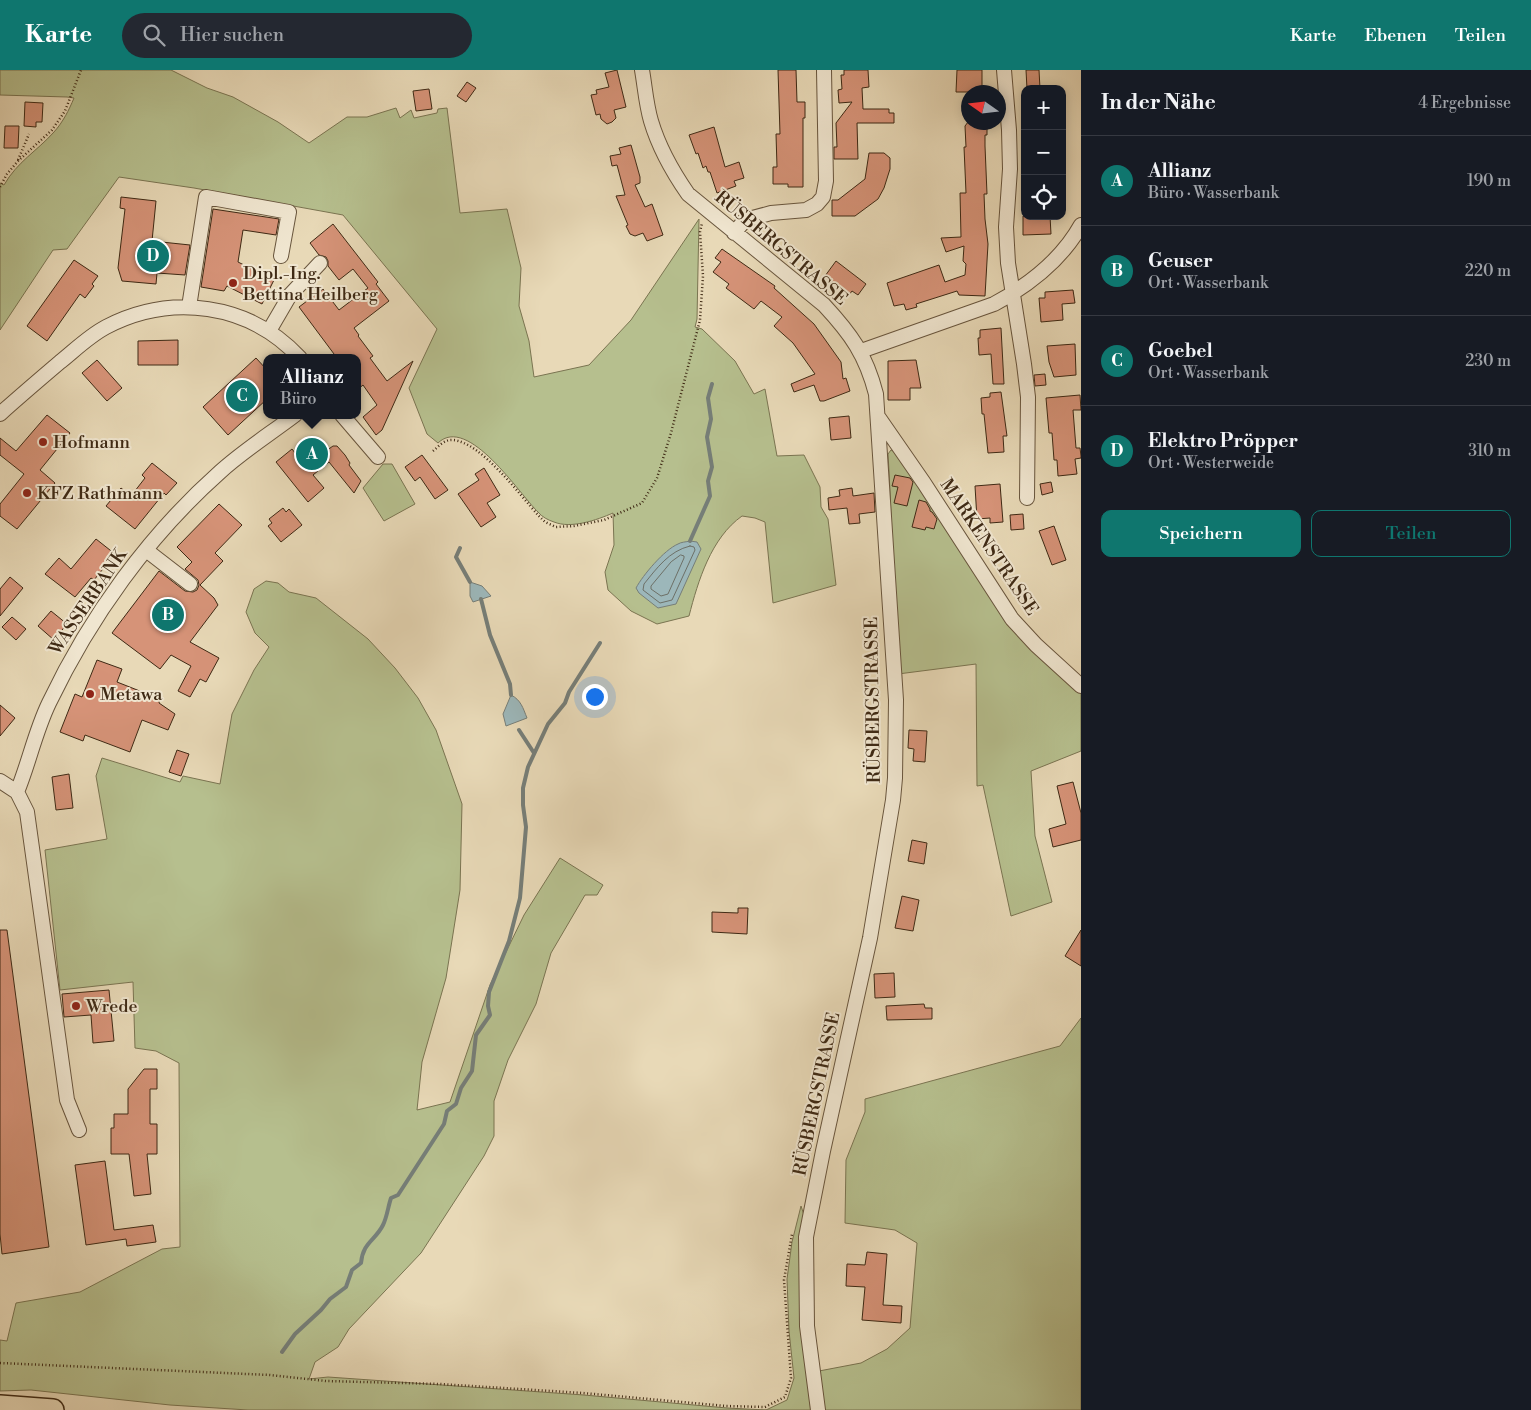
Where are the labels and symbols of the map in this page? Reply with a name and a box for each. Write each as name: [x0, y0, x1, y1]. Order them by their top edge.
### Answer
north arrow: [961, 85, 1006, 130]
street label: RÜSBERGSTRASSE: [710, 186, 852, 310]
pin: D: [137, 237, 169, 275]
place label: Dipl.-Ing. Bettina Heilberg: [242, 262, 379, 306]
marker: Dipl.-Ing. Bettina Heilberg: [227, 277, 239, 289]
pin: C: [226, 377, 258, 415]
place label: Hofmann: [53, 431, 130, 454]
pin: A: [296, 435, 328, 473]
marker: Hofmann: [37, 436, 49, 448]
street label: MARKENSTRASSE: [935, 474, 1043, 620]
place label: KFZ Rathmann: [37, 482, 163, 505]
marker: KFZ Rathmann: [21, 487, 33, 499]
street label: WASSERBANK: [43, 543, 133, 661]
pin: B: [152, 596, 184, 634]
street label: RÜSBERGSTRASSE: [860, 616, 886, 784]
place label: Metawa: [100, 683, 163, 706]
your location: [582, 684, 608, 710]
marker: Metawa: [84, 688, 96, 700]
place label: Wrede: [85, 995, 138, 1018]
marker: Wrede: [70, 1000, 82, 1012]
street label: RÜSBERGSTRASSE: [788, 1010, 846, 1178]

